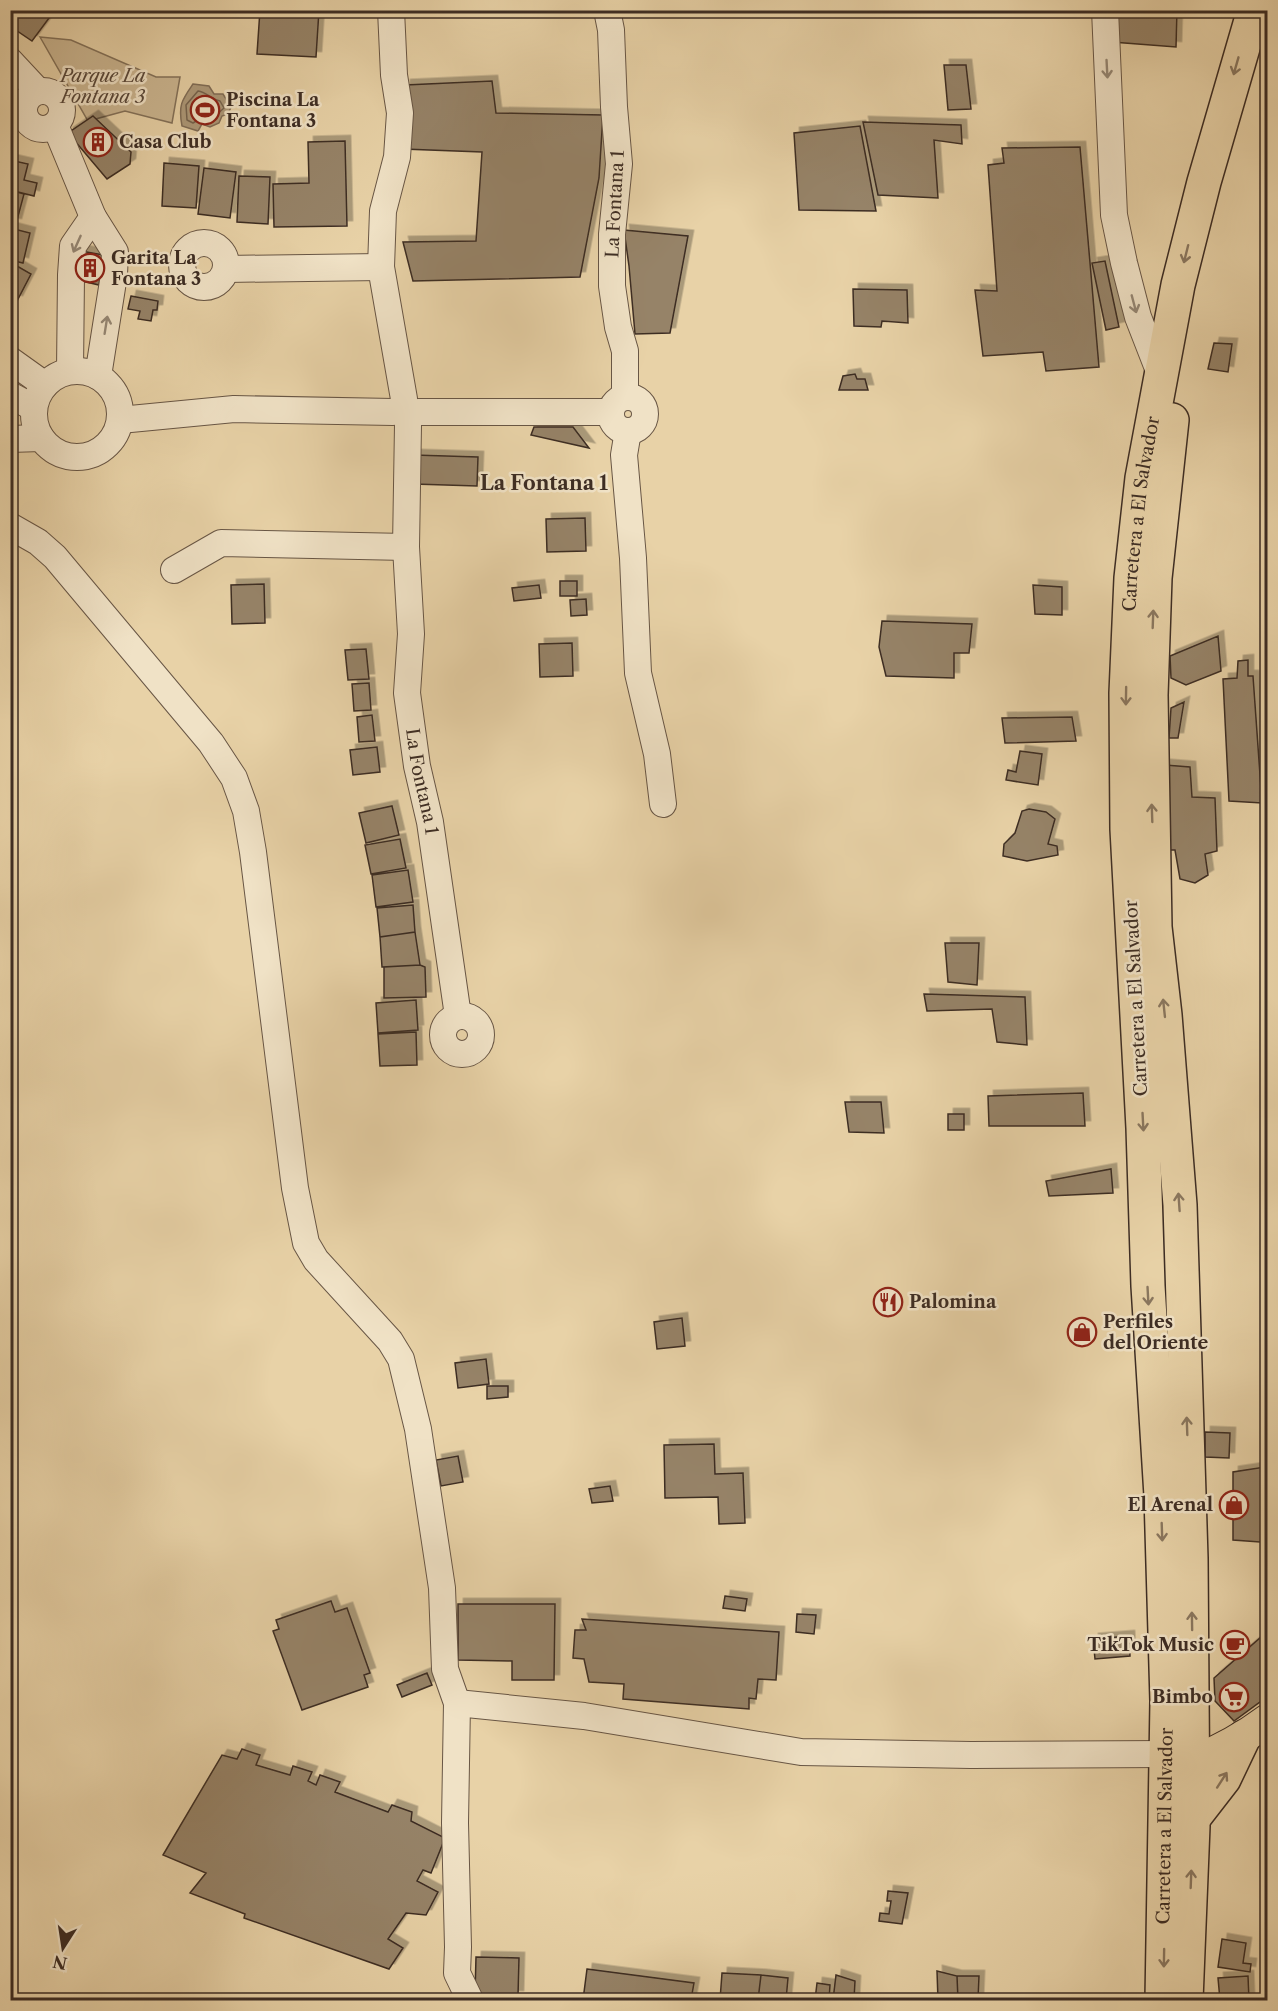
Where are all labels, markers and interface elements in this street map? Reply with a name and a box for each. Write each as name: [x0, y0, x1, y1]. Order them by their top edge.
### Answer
one-way arrow: [1230, 56, 1241, 75]
one-way arrow: [1102, 58, 1113, 78]
park label: Parque La Fontana 3: [59, 65, 146, 108]
place label: Piscina La Fontana 3: [226, 89, 320, 132]
sports icon: Piscina La Fontana 3: [189, 94, 221, 126]
building icon: Casa Club: [82, 126, 114, 158]
place label: Casa Club: [119, 131, 212, 153]
street label: La Fontana 1: [601, 149, 629, 258]
one-way arrow: [71, 235, 82, 253]
one-way arrow: [1179, 245, 1191, 264]
place label: Garita La Fontana 3: [111, 247, 201, 290]
building icon: Garita La Fontana 3: [74, 252, 106, 284]
one-way arrow: [1129, 294, 1140, 313]
one-way arrow: [101, 316, 112, 336]
street label: Carretera a El Salvador: [1119, 414, 1164, 612]
district label: La Fontana 1: [480, 471, 608, 495]
one-way arrow: [1148, 609, 1159, 629]
one-way arrow: [1120, 686, 1131, 706]
street label: La Fontana 1: [401, 727, 443, 836]
one-way arrow: [1146, 804, 1158, 824]
street label: Carretera a El Salvador: [1120, 899, 1152, 1097]
one-way arrow: [1158, 999, 1169, 1018]
one-way arrow: [1138, 1111, 1149, 1131]
one-way arrow: [1174, 1193, 1185, 1213]
one-way arrow: [1143, 1285, 1154, 1305]
restaurant icon: Palomina: [872, 1286, 904, 1318]
place label: Palomina: [909, 1291, 997, 1313]
place label: Perfiles del Oriente: [1103, 1311, 1209, 1354]
shop icon: Perfiles del Oriente: [1066, 1316, 1098, 1348]
one-way arrow: [1181, 1417, 1193, 1437]
shop icon: El Arenal: [1218, 1489, 1250, 1521]
place label: El Arenal: [1127, 1494, 1213, 1516]
one-way arrow: [1156, 1522, 1168, 1542]
one-way arrow: [1186, 1612, 1198, 1632]
cafe icon: TikTok Music: [1219, 1629, 1251, 1661]
place label: TikTok Music: [1087, 1634, 1214, 1656]
supermarket icon: Bimbo: [1218, 1681, 1250, 1713]
place label: Bimbo: [1152, 1686, 1213, 1708]
street label: Carretera a El Salvador: [1152, 1727, 1178, 1925]
one-way arrow: [1216, 1772, 1228, 1789]
one-way arrow: [1186, 1870, 1197, 1890]
north arrow: [33, 1918, 93, 1978]
one-way arrow: [1158, 1948, 1170, 1968]
text: N: [51, 1951, 69, 1974]

